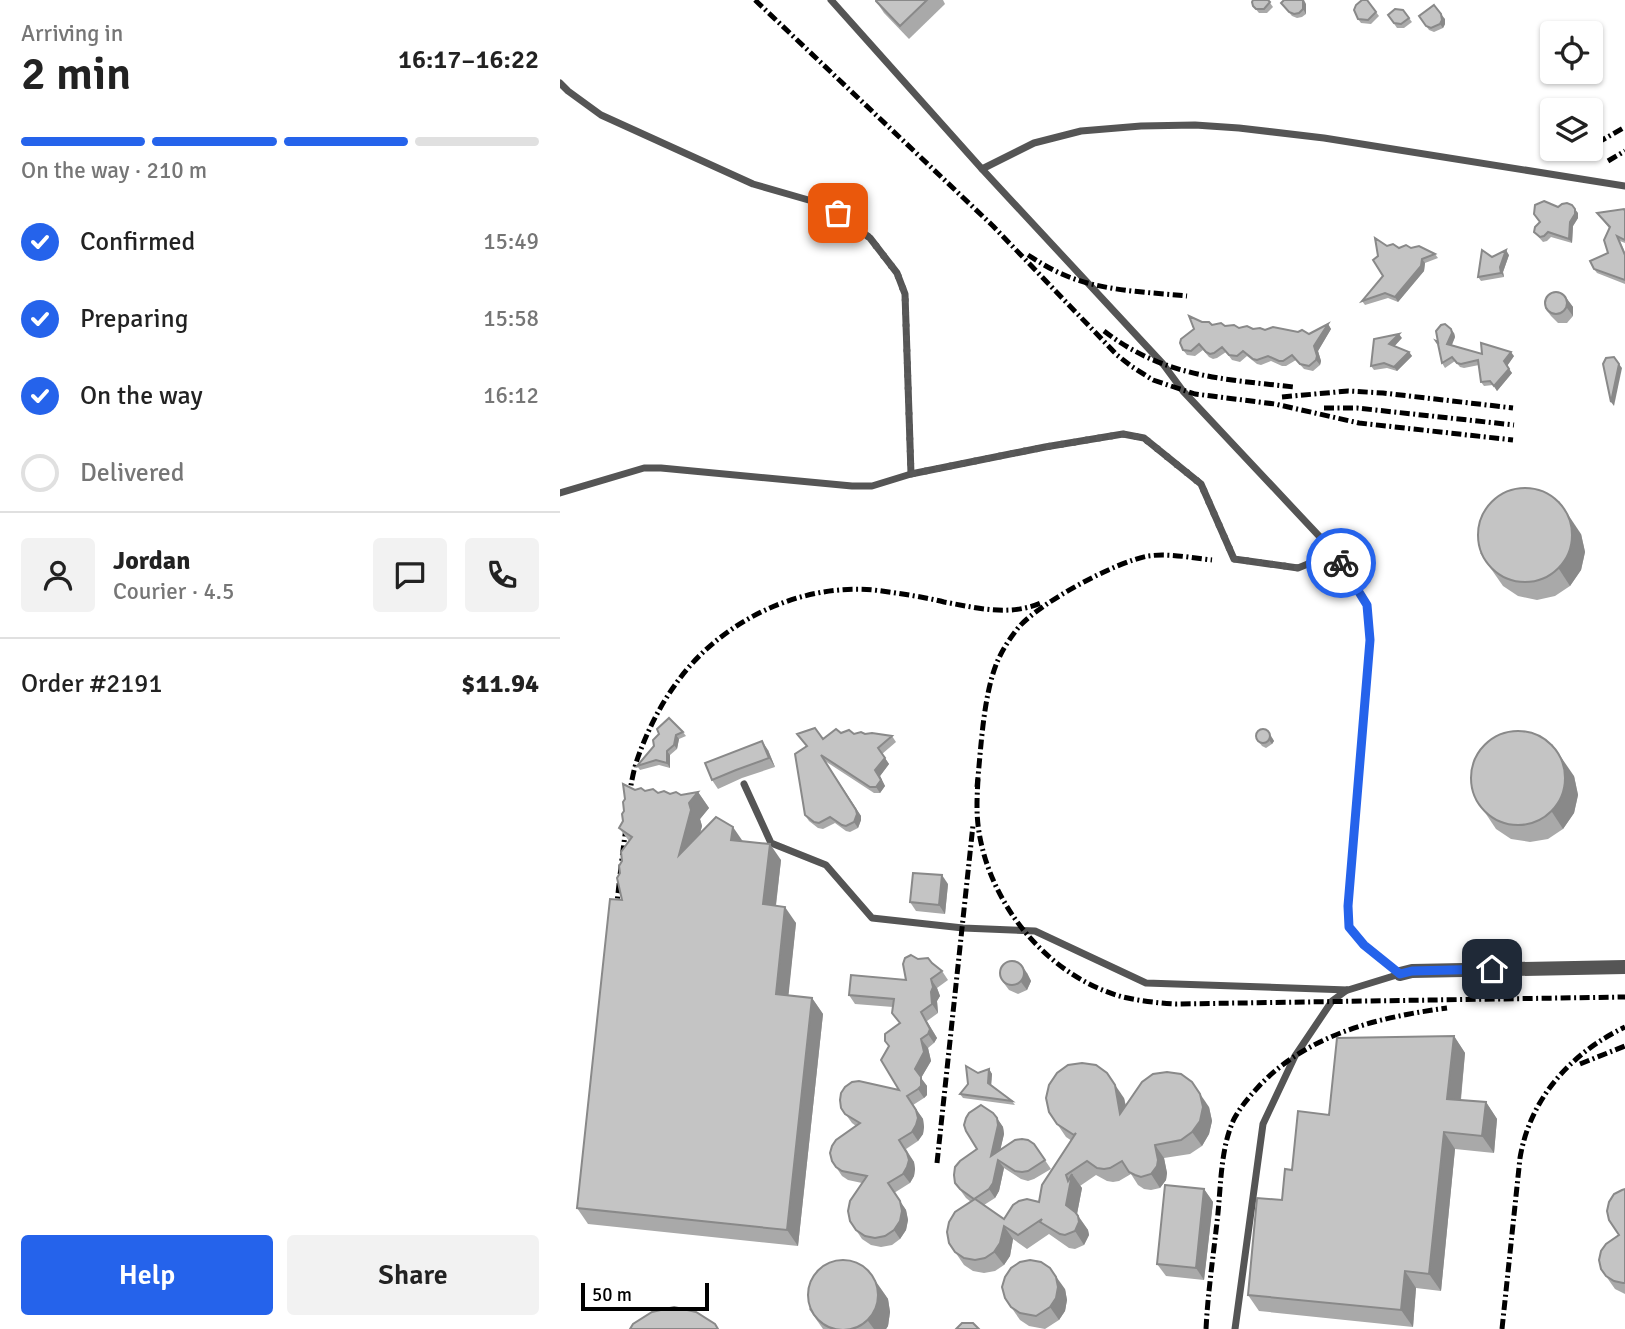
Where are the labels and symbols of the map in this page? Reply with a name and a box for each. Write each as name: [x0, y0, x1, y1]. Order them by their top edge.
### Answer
pin: [808, 183, 868, 243]
courier: [1306, 528, 1376, 598]
pin: [1462, 939, 1522, 999]
scale bar: [581, 1280, 709, 1312]

